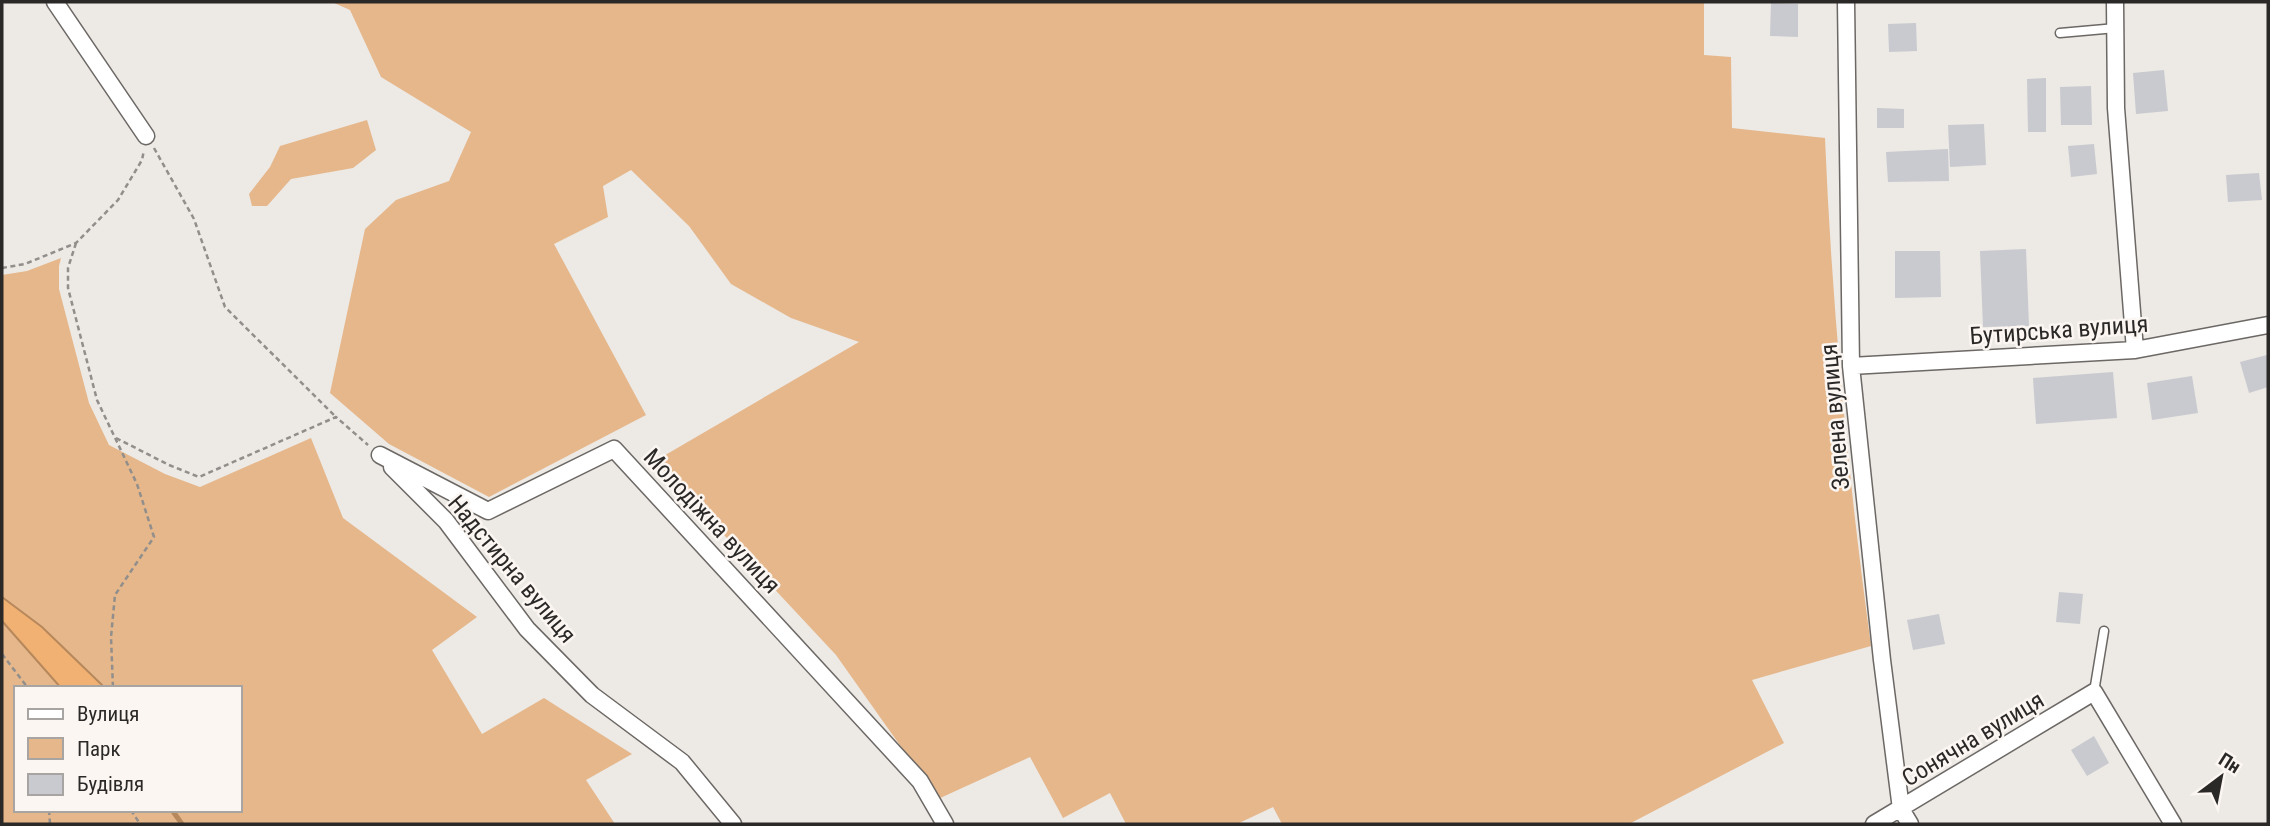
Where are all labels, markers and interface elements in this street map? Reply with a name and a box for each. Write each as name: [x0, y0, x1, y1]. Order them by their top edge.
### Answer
street label: Бутирська вулиця: [1969, 310, 2149, 350]
street label: Зелена вулиця: [1815, 343, 1855, 491]
street label: Молодіжна вулиця: [638, 443, 786, 599]
street label: Надстирна вулиця: [442, 490, 582, 648]
legend: [14, 686, 242, 812]
street label: Сонячна вулиця: [1897, 686, 2049, 792]
text: Вулиця: [77, 702, 139, 726]
text: Парк: [77, 737, 121, 761]
north arrow: [2186, 742, 2256, 812]
text: Пн: [2215, 748, 2245, 778]
text: Будівля: [77, 772, 144, 796]

